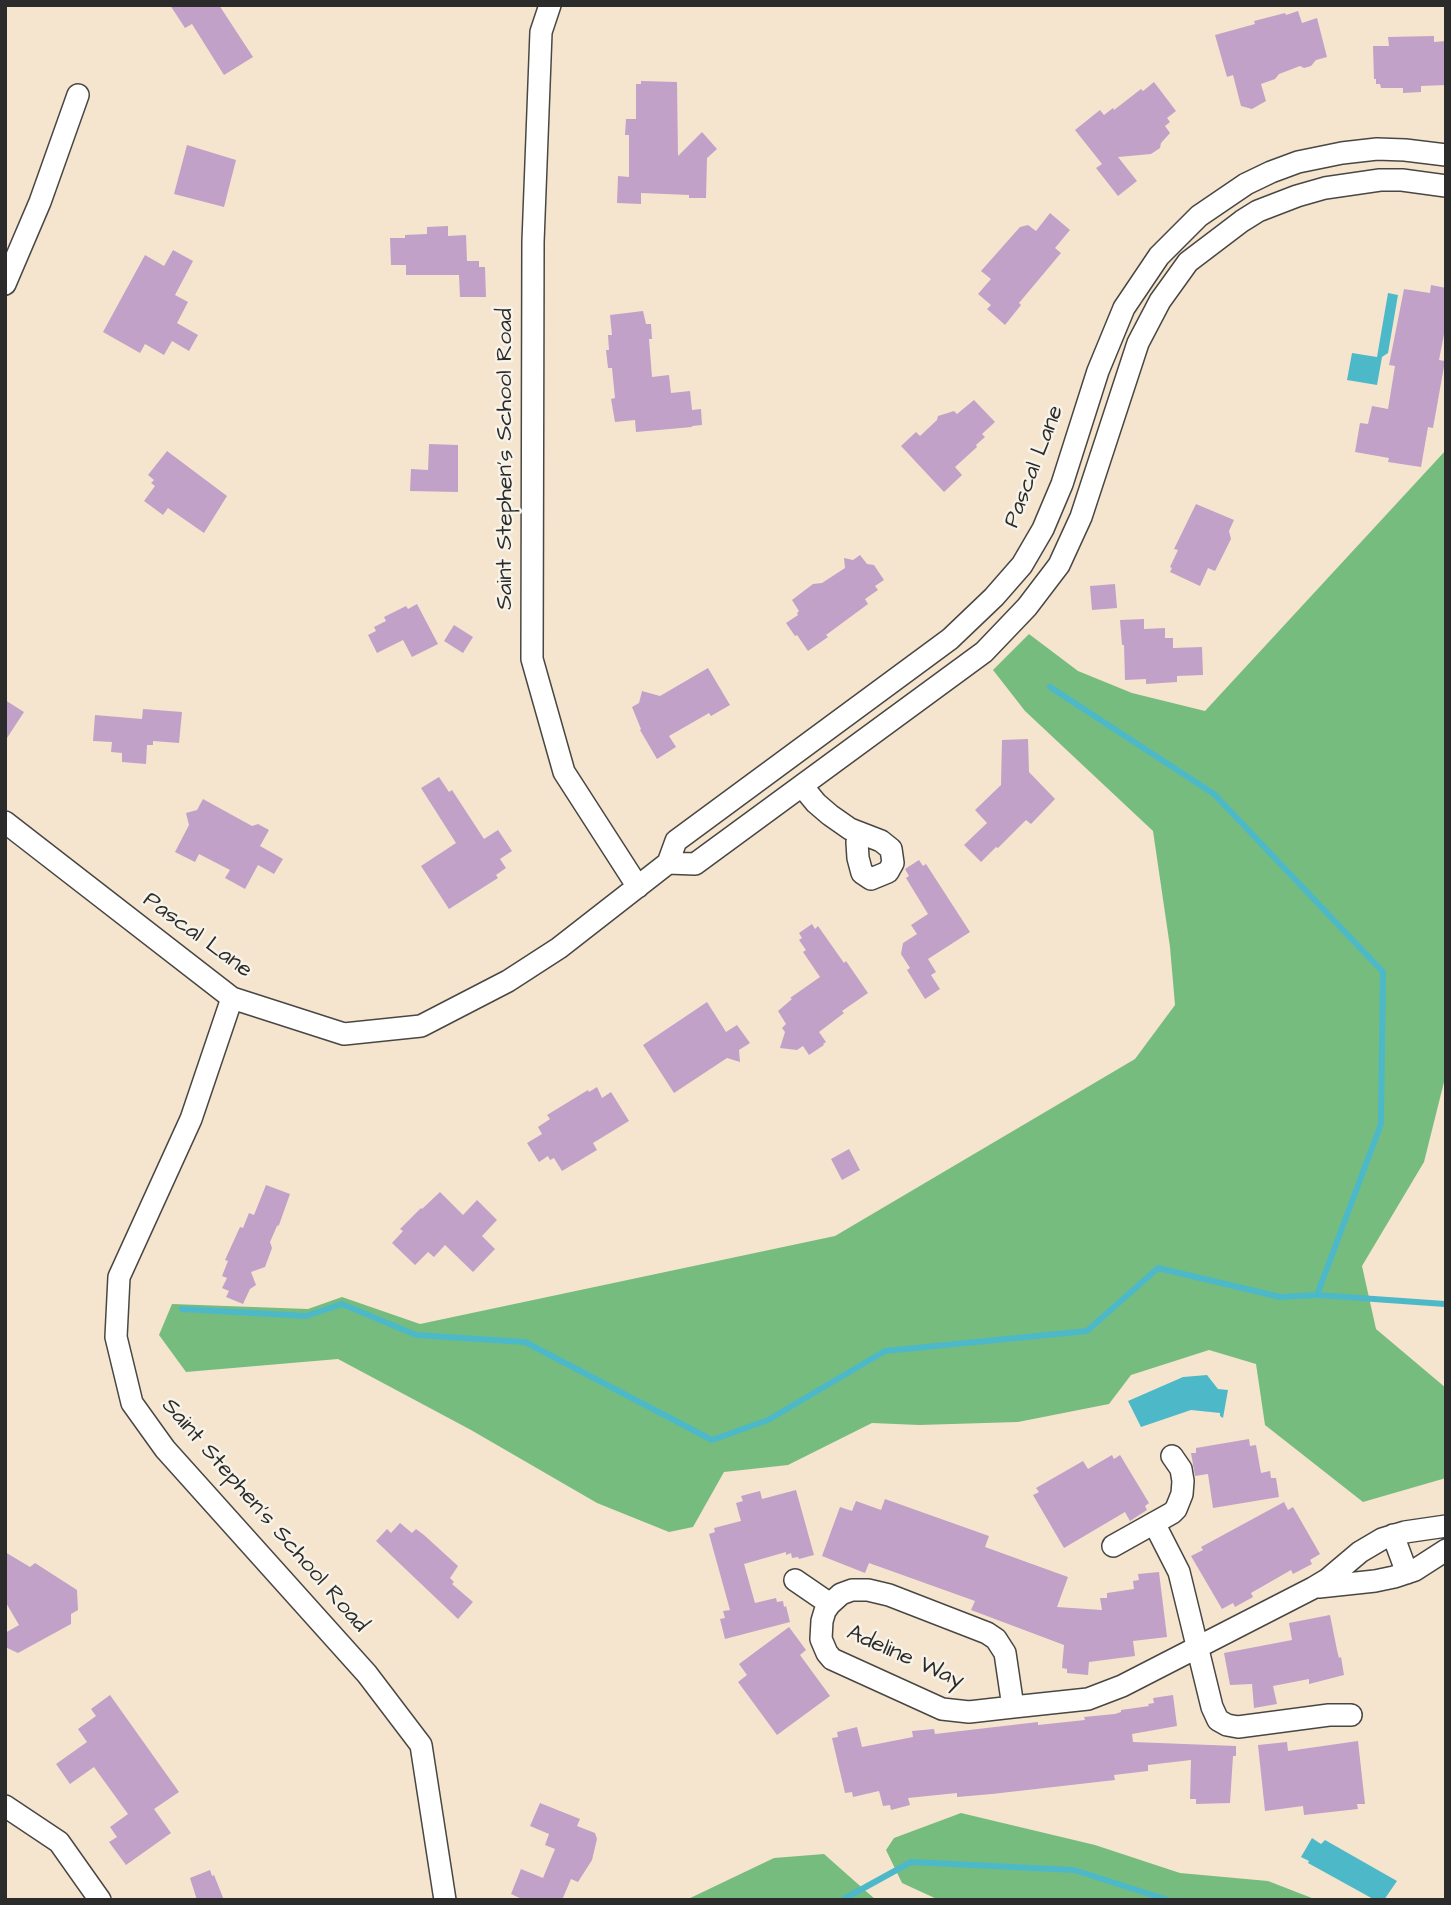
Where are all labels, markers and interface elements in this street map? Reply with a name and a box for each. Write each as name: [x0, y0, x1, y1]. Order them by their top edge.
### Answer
street label: Saint Stephen's School Road: [492, 308, 520, 610]
street label: Pascal Lane: [999, 402, 1071, 532]
street label: Pascal Lane: [137, 887, 257, 985]
street label: Saint Stephen's School Road: [155, 1393, 373, 1639]
street label: Adeline Way: [842, 1620, 968, 1696]

